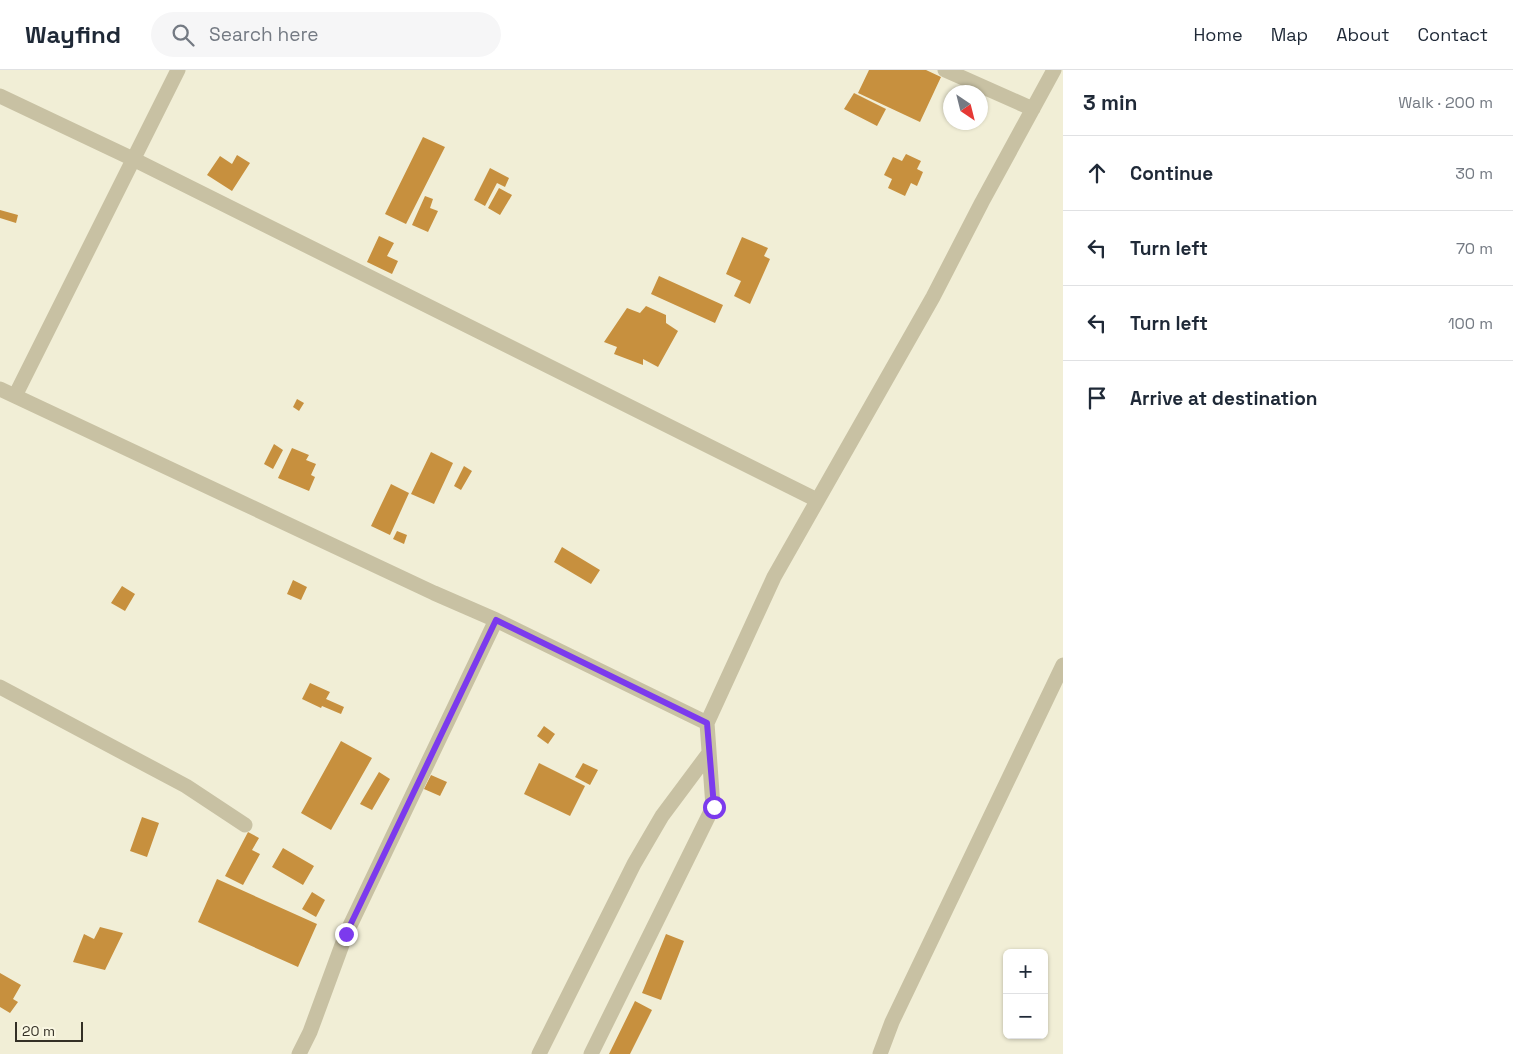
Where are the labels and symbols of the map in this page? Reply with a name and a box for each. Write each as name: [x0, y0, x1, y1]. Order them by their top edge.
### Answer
north arrow: [943, 85, 988, 130]
route start: [703, 796, 726, 819]
route end: [335, 923, 358, 946]
scale bar: [15, 1019, 82, 1042]

